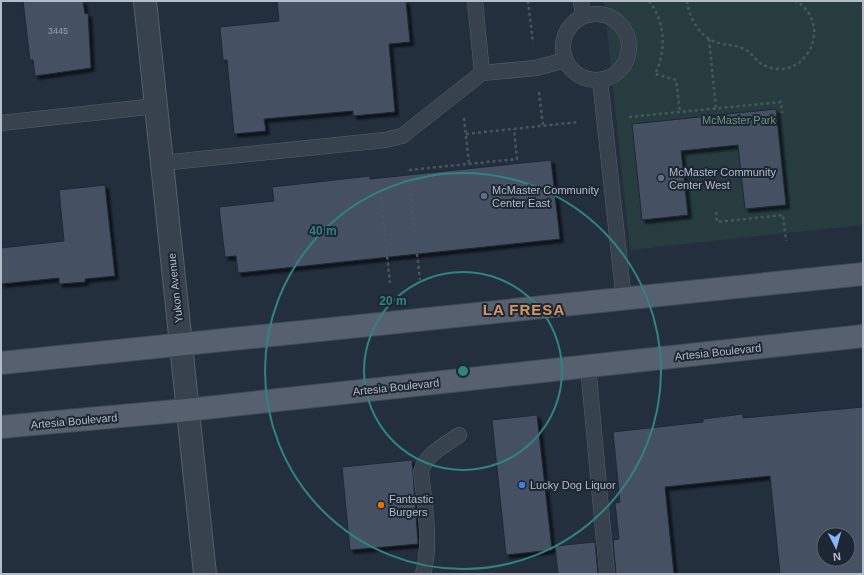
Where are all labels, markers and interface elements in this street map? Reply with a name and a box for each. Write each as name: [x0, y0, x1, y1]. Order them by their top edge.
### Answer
house number: 3445: [48, 26, 68, 36]
park label: McMaster Park: [702, 114, 776, 126]
place label: McMaster Community Center West: [669, 166, 776, 191]
marker: McMaster Community Center West: [656, 173, 666, 183]
place label: McMaster Community Center East: [492, 184, 599, 209]
marker: McMaster Community Center East: [479, 191, 489, 201]
text: 40 m: [309, 224, 337, 238]
street label: Yukon Avenue: [165, 252, 185, 324]
text: 20 m: [379, 294, 407, 308]
district label: LA FRESA: [483, 301, 565, 318]
street label: Artesia Boulevard: [674, 341, 762, 363]
centre of rings: [456, 364, 470, 378]
street label: Artesia Boulevard: [352, 376, 440, 398]
street label: Artesia Boulevard: [30, 411, 118, 431]
place label: Lucky Dog Liquor: [530, 479, 616, 491]
marker: Lucky Dog Liquor: [517, 480, 527, 490]
place label: Fantastic Burgers: [389, 493, 434, 518]
marker: Fantastic Burgers: [376, 500, 386, 510]
north arrow: [816, 527, 856, 567]
text: N: [832, 551, 842, 563]

